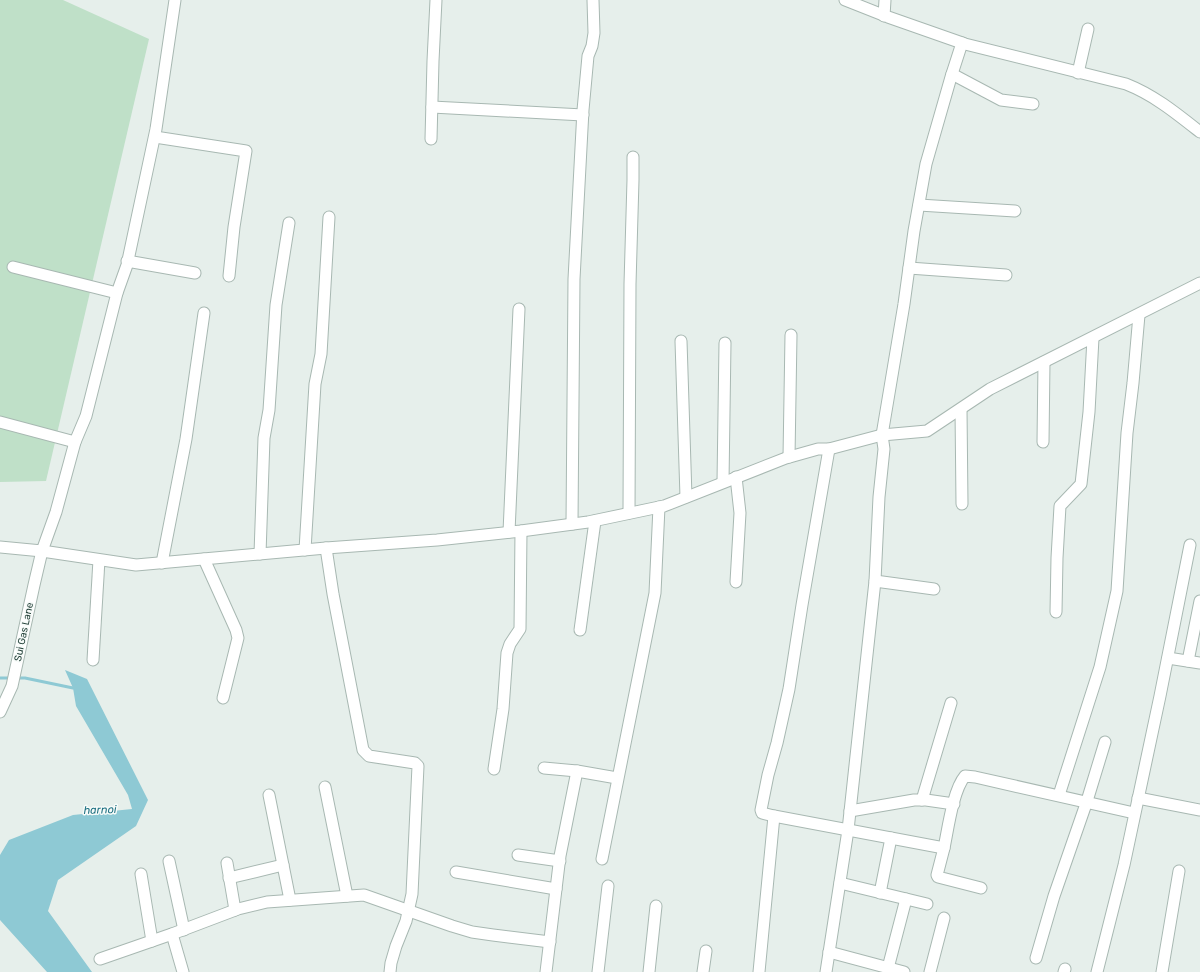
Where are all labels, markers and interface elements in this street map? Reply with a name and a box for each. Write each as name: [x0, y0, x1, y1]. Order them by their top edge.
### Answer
street label: Sui Gas Lane: [12, 601, 36, 663]
water label: harnoi: [83, 803, 117, 817]

